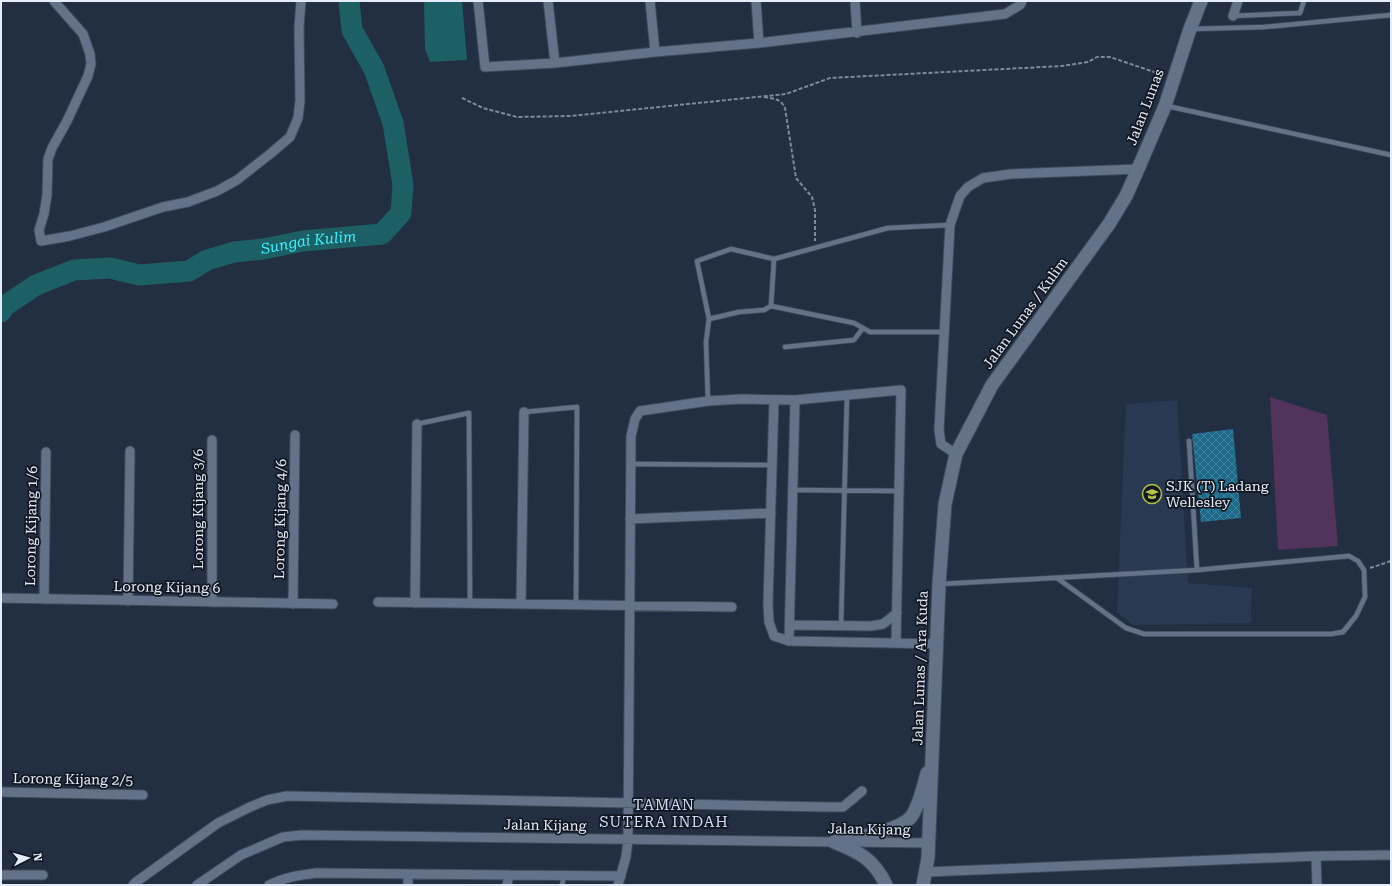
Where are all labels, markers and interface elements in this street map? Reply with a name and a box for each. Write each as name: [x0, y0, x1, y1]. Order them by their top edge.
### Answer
street label: Jalan Lunas: [1123, 66, 1167, 147]
water label: Sungai Kulim: [258, 227, 357, 258]
street label: Jalan Lunas / Kulim: [979, 254, 1071, 372]
street label: Lorong Kijang 3/6: [190, 449, 206, 569]
street label: Lorong Kijang 4/6: [271, 458, 289, 579]
street label: Lorong Kijang 1/6: [22, 465, 40, 586]
place label: SJK (T) Ladang Wellesley: [1166, 478, 1269, 510]
school or university icon: SJK (T) Ladang Wellesley: [1141, 483, 1163, 505]
street label: Lorong Kijang 6: [113, 578, 221, 596]
street label: Jalan Lunas / Ara Kuda: [909, 590, 931, 746]
street label: Lorong Kijang 2/5: [13, 770, 134, 788]
district label: TAMAN SUTERA INDAH: [599, 796, 729, 831]
street label: Jalan Kijang: [503, 816, 587, 834]
street label: Jalan Kijang: [827, 820, 911, 838]
north arrow: [8, 838, 48, 878]
text: N: [31, 852, 44, 862]

